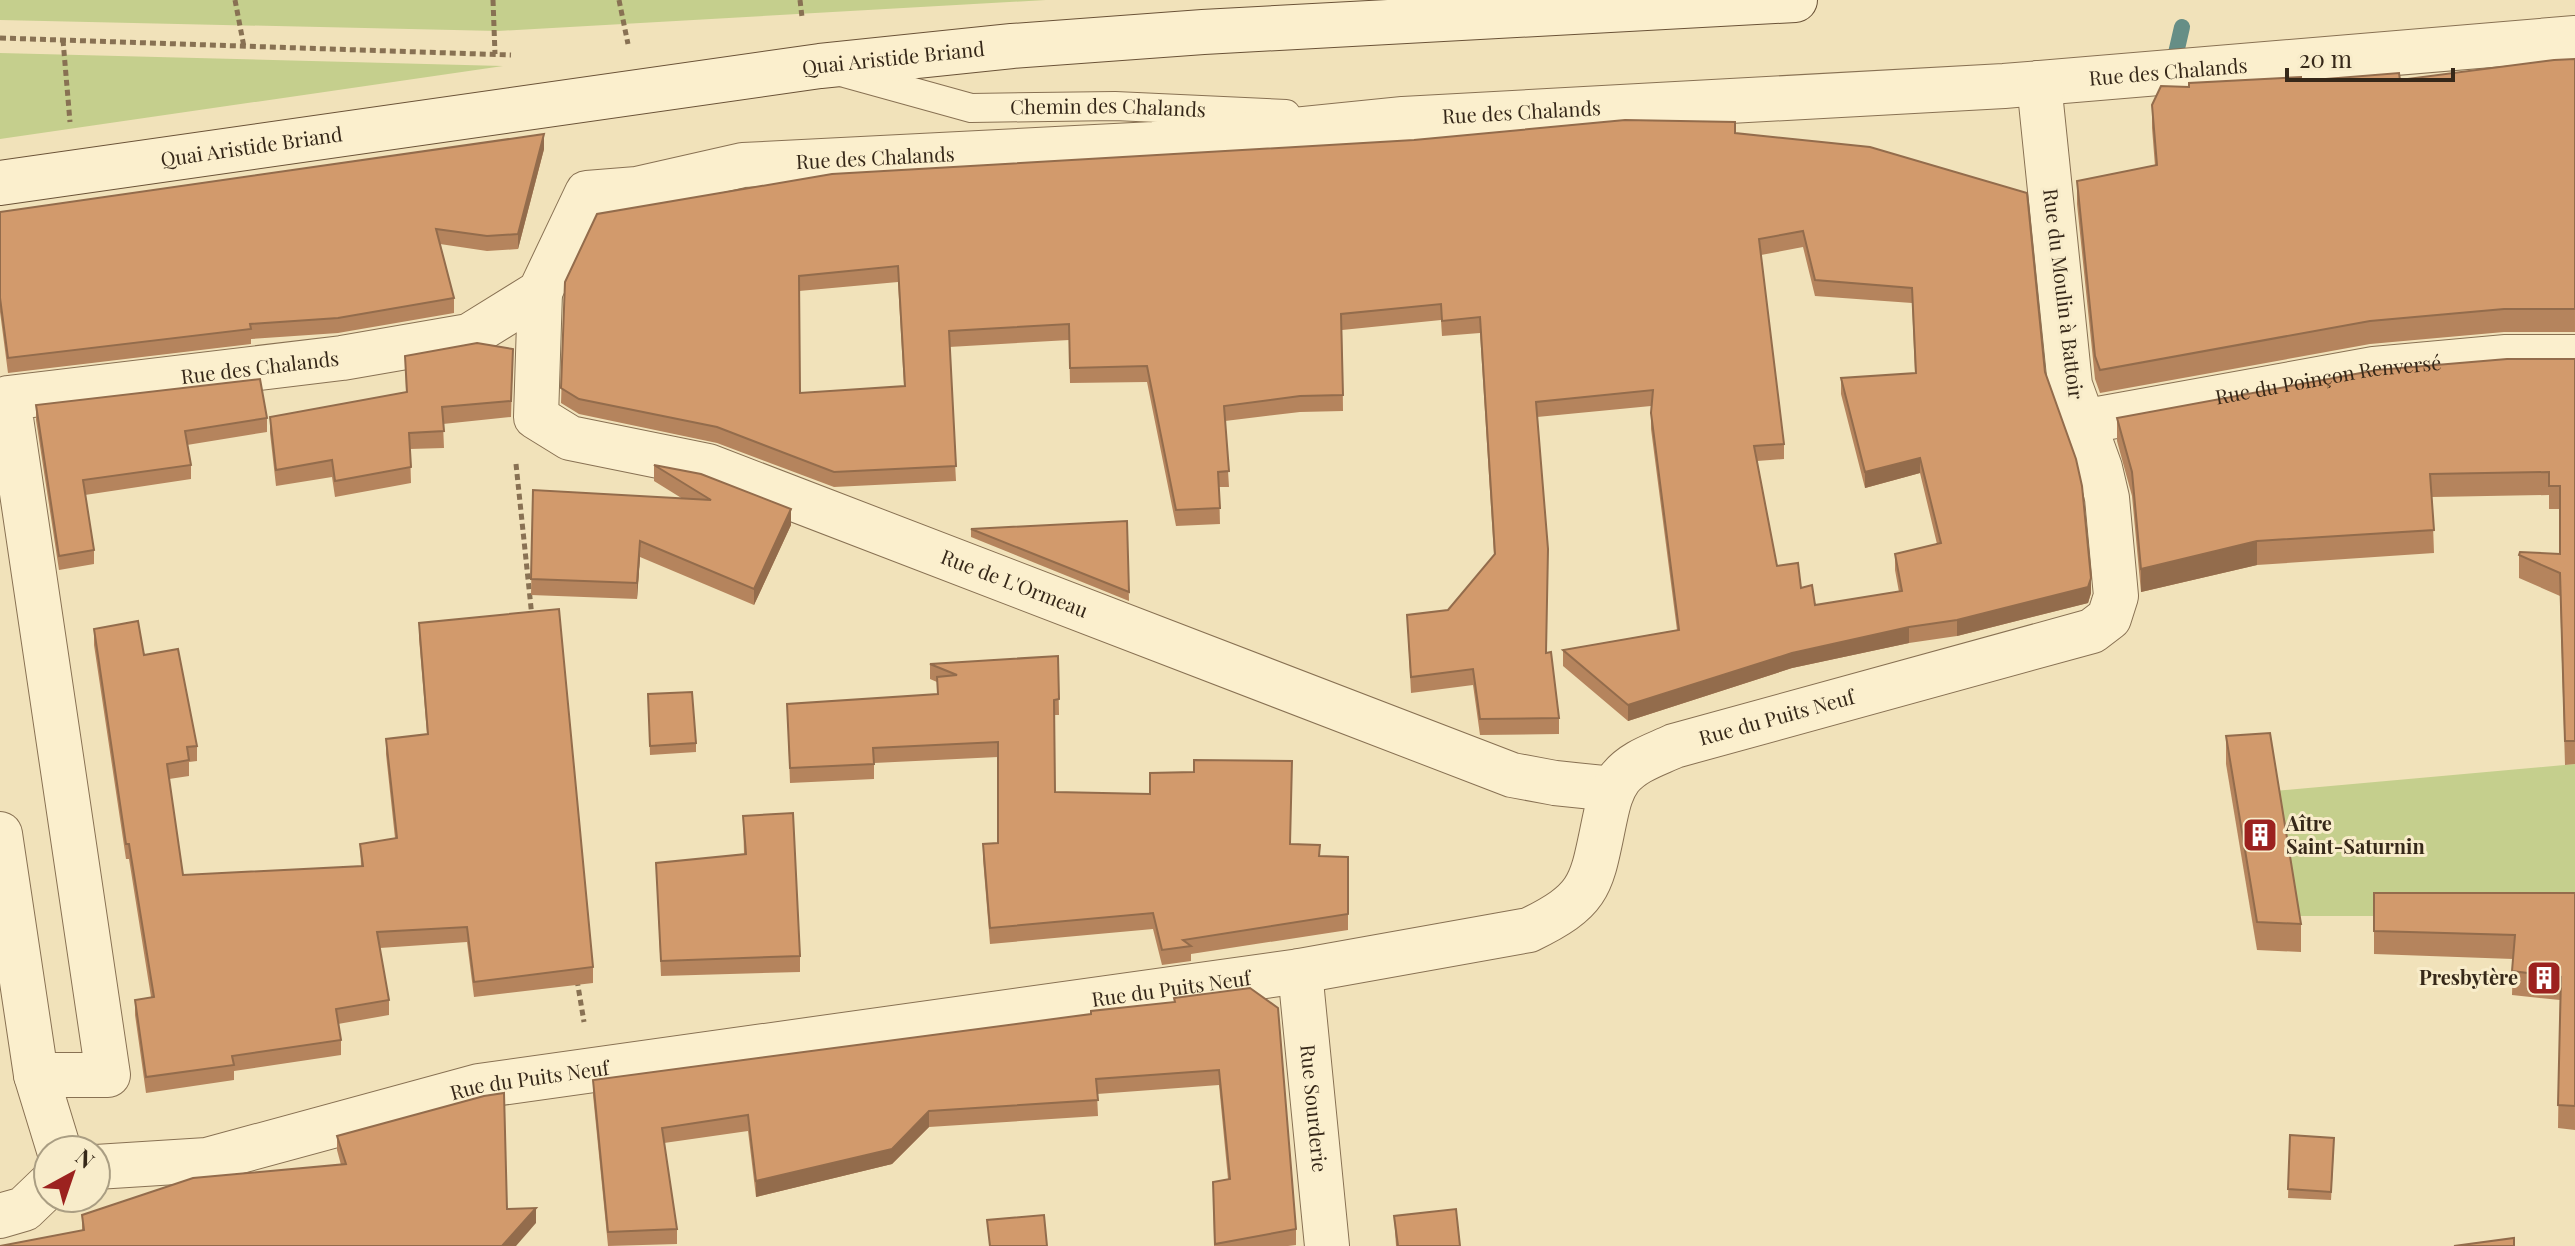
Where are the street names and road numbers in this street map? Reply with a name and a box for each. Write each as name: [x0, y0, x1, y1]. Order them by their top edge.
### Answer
street label: Quai Aristide Briand: [800, 34, 986, 80]
street label: Rue des Chalands: [2088, 51, 2248, 91]
street label: Chemin des Chalands: [1010, 91, 1207, 122]
street label: Rue des Chalands: [1441, 93, 1602, 129]
street label: Quai Aristide Briand: [159, 119, 344, 172]
street label: Rue des Chalands: [795, 139, 955, 174]
street label: Rue du Moulin à Battoir: [2038, 187, 2091, 401]
street label: Rue des Chalands: [179, 343, 340, 389]
street label: Rue du Poinçon Renversé: [2213, 348, 2442, 410]
street label: Rue de L'Ormeau: [938, 542, 1092, 623]
street label: Rue du Puits Neuf: [1696, 682, 1859, 751]
street label: Rue du Puits Neuf: [1090, 963, 1254, 1012]
street label: Rue Sourderie: [1295, 1043, 1335, 1173]
street label: Rue du Puits Neuf: [447, 1053, 612, 1105]

